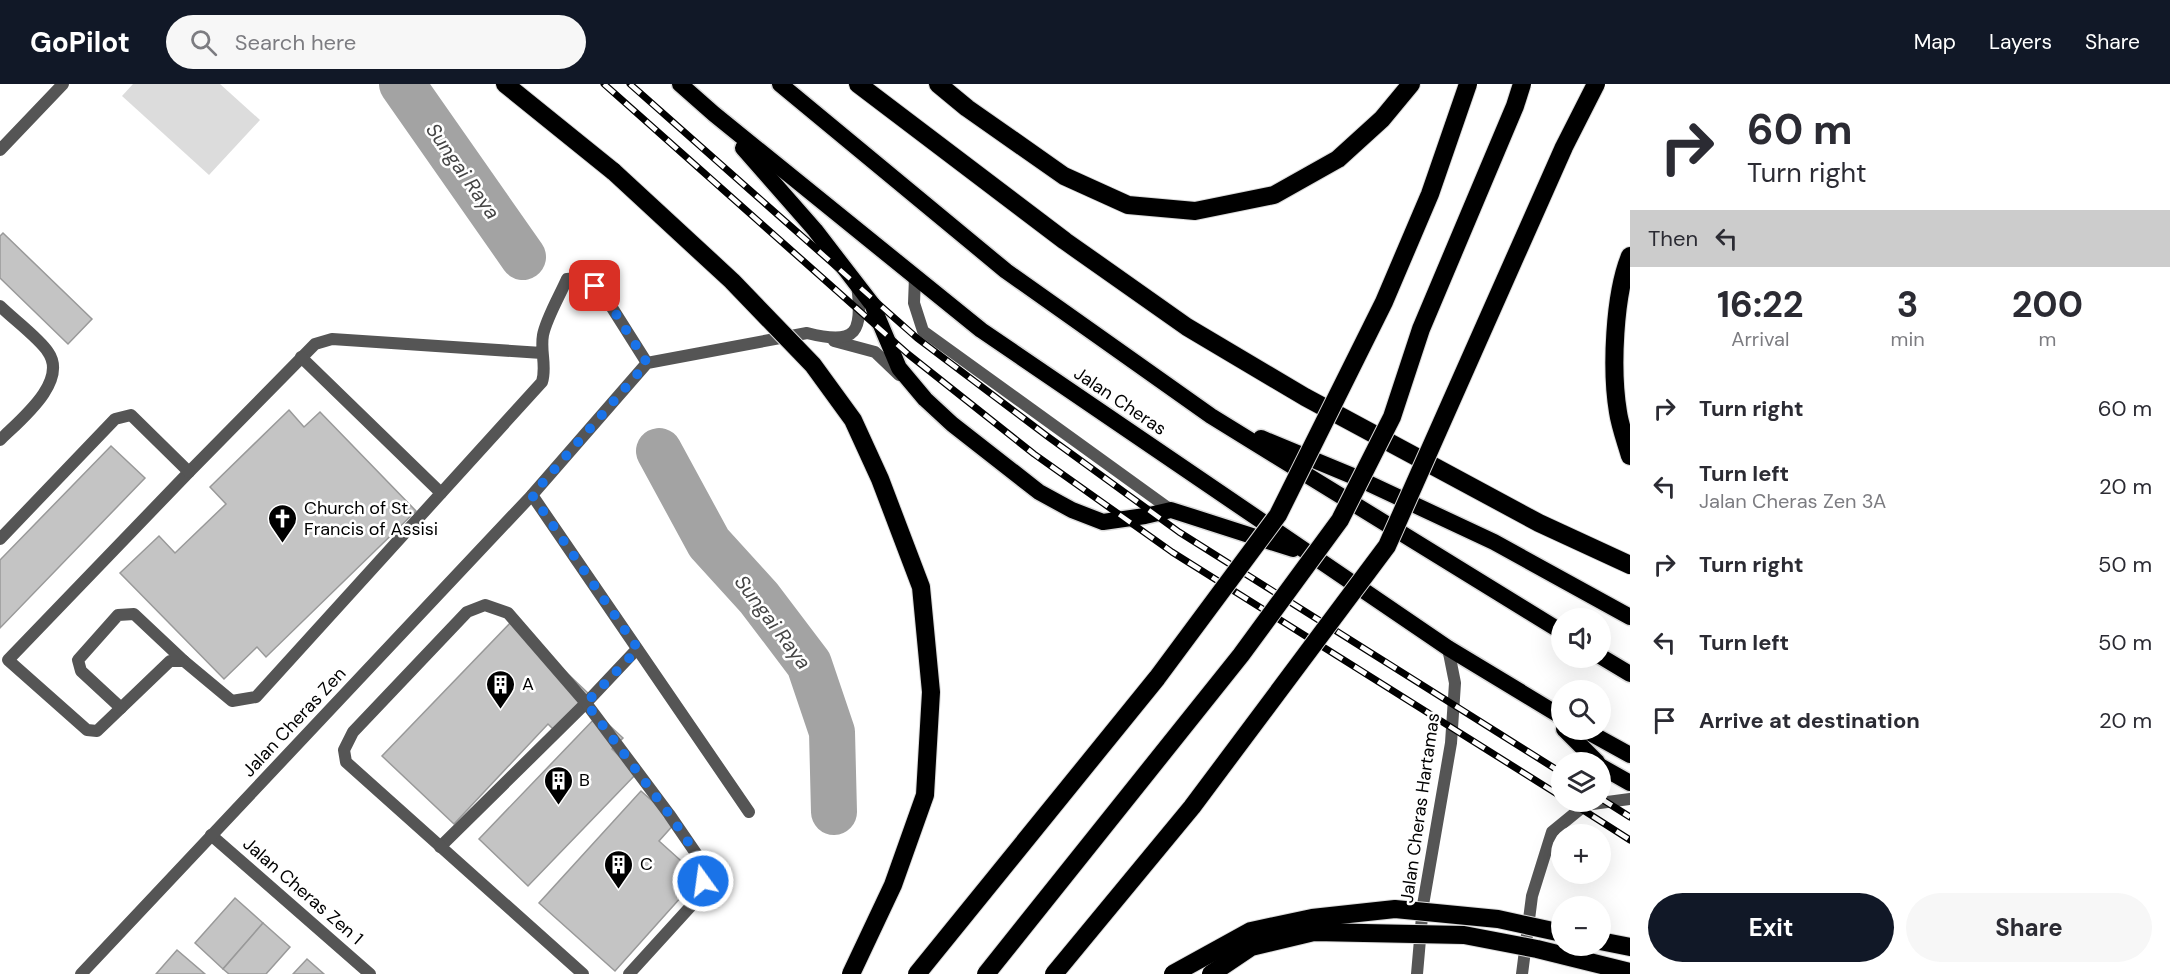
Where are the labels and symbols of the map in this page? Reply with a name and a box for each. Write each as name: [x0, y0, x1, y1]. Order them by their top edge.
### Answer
water label: Sungai Raya: [420, 118, 506, 224]
pin: [569, 260, 620, 311]
street label: Jalan Cheras: [1069, 361, 1171, 441]
place label: Church of St. Francis of Assisi: [304, 496, 438, 541]
church icon: Church of St. Francis of Assisi: [267, 502, 299, 544]
water label: Sungai Raya: [729, 570, 817, 674]
street label: Jalan Cheras Zen: [237, 662, 351, 782]
building icon: A: [485, 668, 517, 710]
place label: A: [522, 672, 534, 696]
street label: Jalan Cheras Hartamas: [1395, 711, 1445, 905]
building icon: B: [542, 764, 574, 806]
place label: B: [579, 768, 590, 792]
street label: Jalan Cheras Zen 1: [238, 832, 368, 950]
building icon: C: [603, 848, 635, 890]
position arrow: [671, 849, 735, 913]
place label: C: [640, 852, 653, 876]

